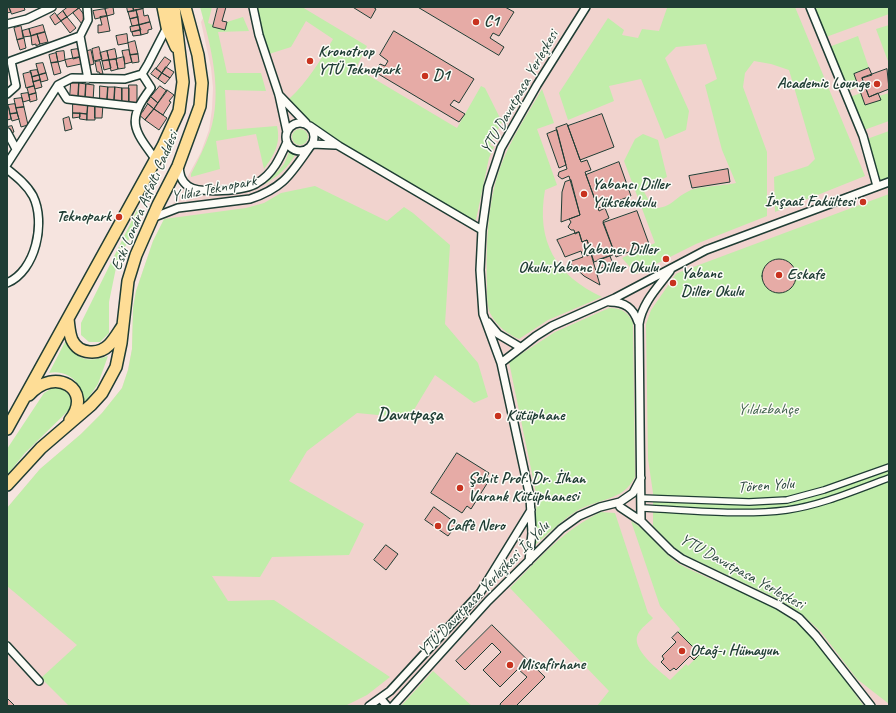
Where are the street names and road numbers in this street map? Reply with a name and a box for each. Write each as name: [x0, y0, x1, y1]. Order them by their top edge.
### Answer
street label: YTU Davutpasa Yerleşkesi: [477, 27, 563, 157]
street label: Eski Londra Asfaltı Caddesi: [107, 129, 183, 273]
street label: Yıldız Teknopark: [170, 171, 258, 207]
street label: Tören Yolu: [737, 474, 795, 498]
street label: YTÜ Davutpasa Yerleşkesi İç Yolu: [414, 517, 554, 661]
street label: YTU Davutpasa Yerleşkesi: [676, 530, 808, 614]

